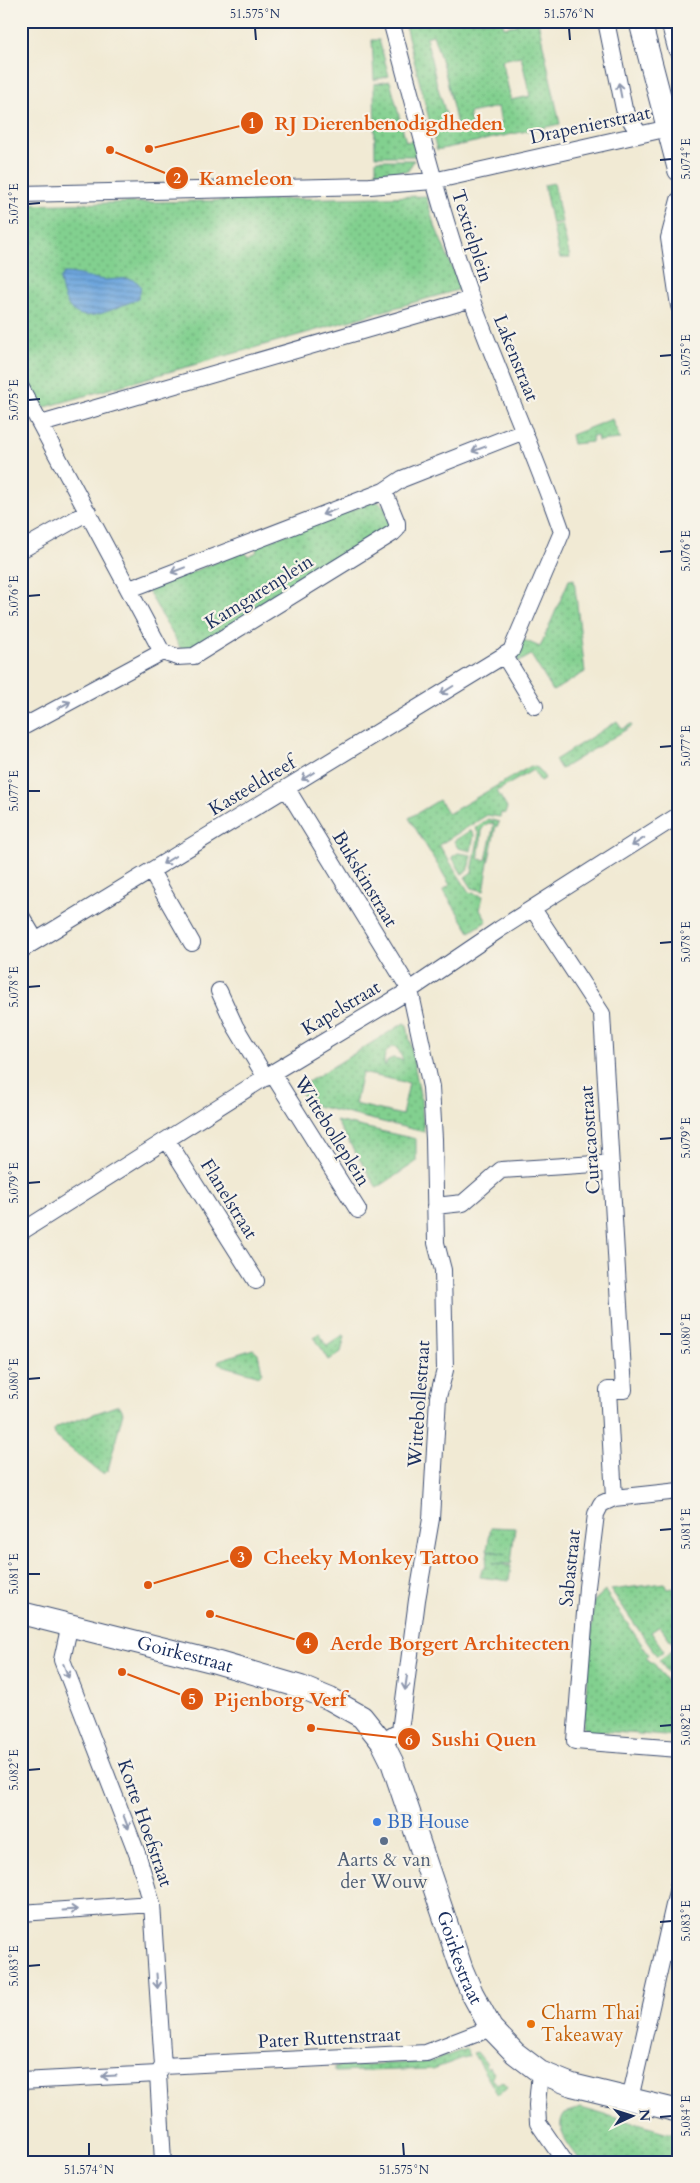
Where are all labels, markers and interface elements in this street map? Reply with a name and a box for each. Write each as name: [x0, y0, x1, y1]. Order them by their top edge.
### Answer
text: 51.575°N: [230, 6, 281, 22]
text: 51.576°N: [544, 6, 595, 22]
one-way arrow: [615, 83, 624, 99]
street label: Drapenierstraat: [527, 100, 653, 150]
callout: RJ Dierenbenodigdheden: [240, 105, 514, 140]
text: RJ Dierenbenodigdheden: [275, 110, 504, 137]
text: 1: [248, 113, 256, 133]
text: 5.074°E: [678, 138, 694, 180]
callout: Kameleon: [164, 161, 303, 196]
text: Kameleon: [199, 165, 293, 192]
text: 2: [173, 168, 181, 188]
text: 5.074°E: [6, 183, 22, 225]
street label: Textielplein: [445, 186, 499, 286]
street label: Lakenstraat: [487, 311, 545, 405]
text: 5.075°E: [678, 334, 694, 376]
text: 5.075°E: [6, 379, 22, 421]
one-way arrow: [472, 445, 487, 454]
one-way arrow: [322, 508, 338, 517]
text: 5.076°E: [678, 530, 694, 572]
street label: Kamgarenplein: [200, 548, 318, 636]
one-way arrow: [171, 566, 186, 576]
text: 5.076°E: [6, 575, 22, 617]
one-way arrow: [440, 686, 454, 696]
one-way arrow: [56, 700, 71, 709]
text: 5.077°E: [678, 725, 694, 767]
street label: Kasteeldreef: [204, 748, 303, 822]
text: 5.077°E: [6, 770, 22, 812]
one-way arrow: [302, 771, 316, 781]
street label: Bukskinstraat: [326, 826, 404, 932]
one-way arrow: [631, 837, 645, 847]
one-way arrow: [163, 855, 177, 865]
text: 5.078°E: [678, 921, 694, 963]
text: 5.078°E: [6, 966, 22, 1008]
street label: Kapelstraat: [297, 974, 385, 1042]
street label: Wittebolleplein: [287, 1070, 376, 1191]
street label: Curacaostraat: [573, 1085, 607, 1195]
text: 5.079°E: [678, 1117, 694, 1159]
street label: Flanelstraat: [194, 1154, 264, 1244]
text: 5.079°E: [6, 1162, 22, 1204]
text: 5.080°E: [678, 1313, 694, 1355]
street label: Wittebollestraat: [402, 1340, 436, 1469]
text: 5.080°E: [6, 1358, 22, 1400]
text: 5.081°E: [678, 1508, 694, 1550]
street label: Sabastraat: [553, 1528, 587, 1608]
callout: Cheeky Monkey Tattoo: [228, 1539, 489, 1574]
text: Cheeky Monkey Tattoo: [263, 1544, 479, 1571]
text: 3: [237, 1547, 245, 1567]
text: 5.081°E: [6, 1553, 22, 1595]
callout: Aerde Borgert Architecten: [294, 1626, 580, 1661]
street label: Goirkestraat: [134, 1630, 236, 1679]
text: Aerde Borgert Architecten: [330, 1630, 570, 1657]
text: 4: [303, 1633, 311, 1653]
one-way arrow: [62, 1663, 71, 1679]
one-way arrow: [401, 1675, 411, 1691]
callout: Pijenborg Verf: [179, 1682, 356, 1717]
text: Pijenborg Verf: [214, 1686, 349, 1713]
text: 5: [188, 1689, 196, 1709]
text: 5.082°E: [678, 1704, 694, 1746]
callout: Sushi Quen: [396, 1722, 547, 1757]
text: Sushi Quen: [431, 1726, 537, 1753]
text: 6: [405, 1730, 413, 1750]
text: 5.082°E: [6, 1749, 22, 1791]
street label: Korte Hoefstraat: [111, 1756, 179, 1890]
place label: BB House: [387, 1809, 470, 1835]
one-way arrow: [122, 1814, 131, 1829]
marker: BB House: [371, 1816, 383, 1828]
marker: Aarts & van der Wouw: [378, 1835, 390, 1847]
place label: Aarts & van der Wouw: [337, 1847, 431, 1895]
text: 5.083°E: [678, 1900, 694, 1942]
one-way arrow: [62, 1905, 78, 1914]
street label: Goirkestraat: [430, 1907, 489, 2009]
text: 5.083°E: [6, 1945, 22, 1987]
one-way arrow: [152, 1972, 162, 1988]
place label: Charm Thai Takeaway: [541, 2000, 640, 2048]
marker: Charm Thai Takeaway: [525, 2018, 537, 2030]
street label: Pater Ruttenstraat: [257, 2021, 401, 2055]
one-way arrow: [101, 2072, 117, 2081]
north arrow: [608, 2090, 658, 2140]
text: 5.084°E: [678, 2095, 694, 2137]
text: N: [635, 2108, 654, 2122]
text: 51.574°N: [64, 2162, 115, 2178]
text: 51.575°N: [379, 2162, 430, 2178]

